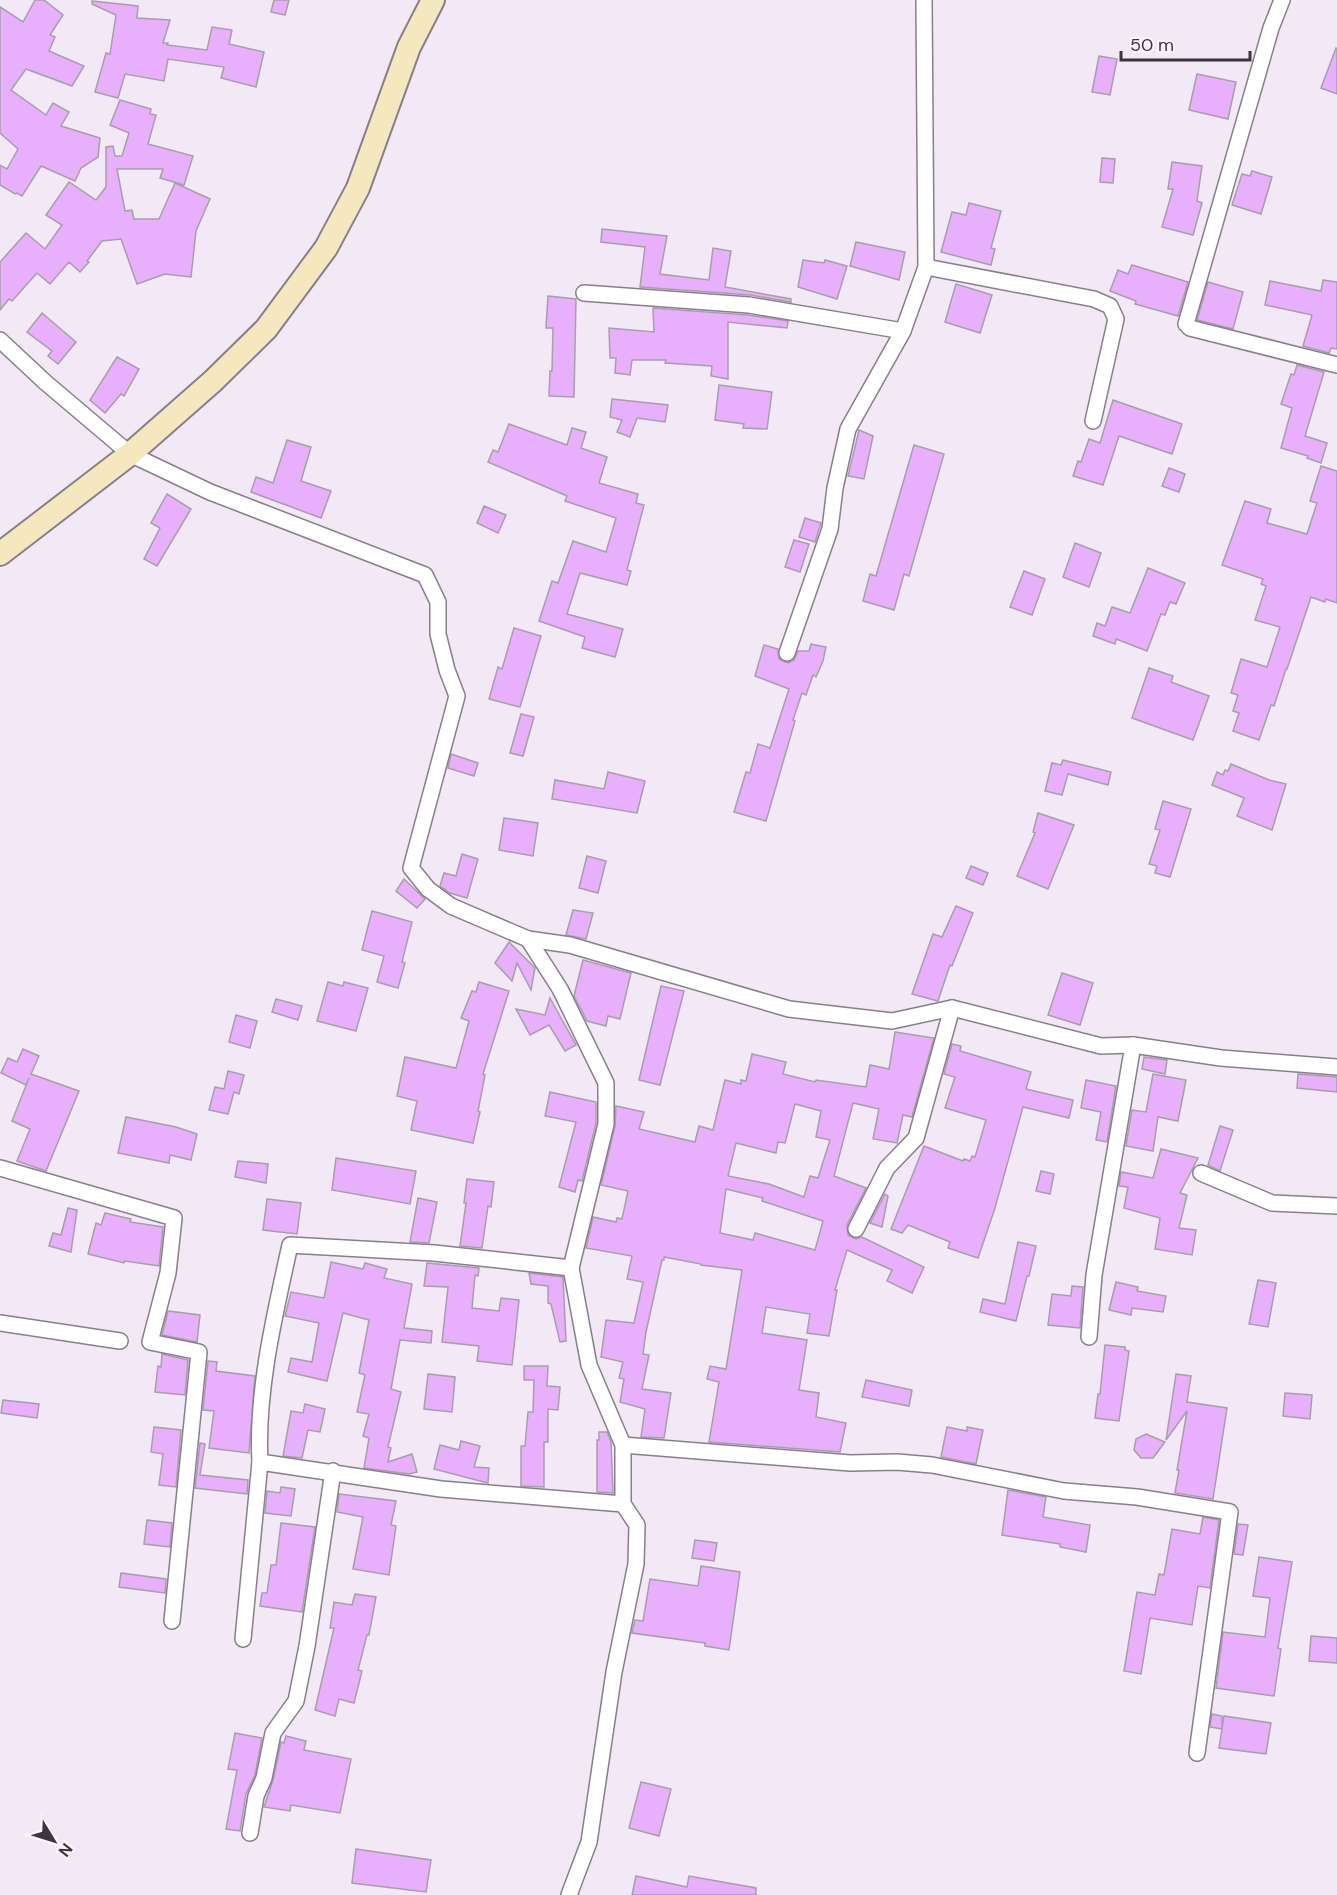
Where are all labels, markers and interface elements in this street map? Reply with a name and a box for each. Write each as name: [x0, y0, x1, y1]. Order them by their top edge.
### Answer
scale bar: [1121, 24, 1250, 62]
text: 50 m: [1130, 33, 1174, 57]
north arrow: [24, 1811, 84, 1871]
text: N: [54, 1839, 77, 1861]

